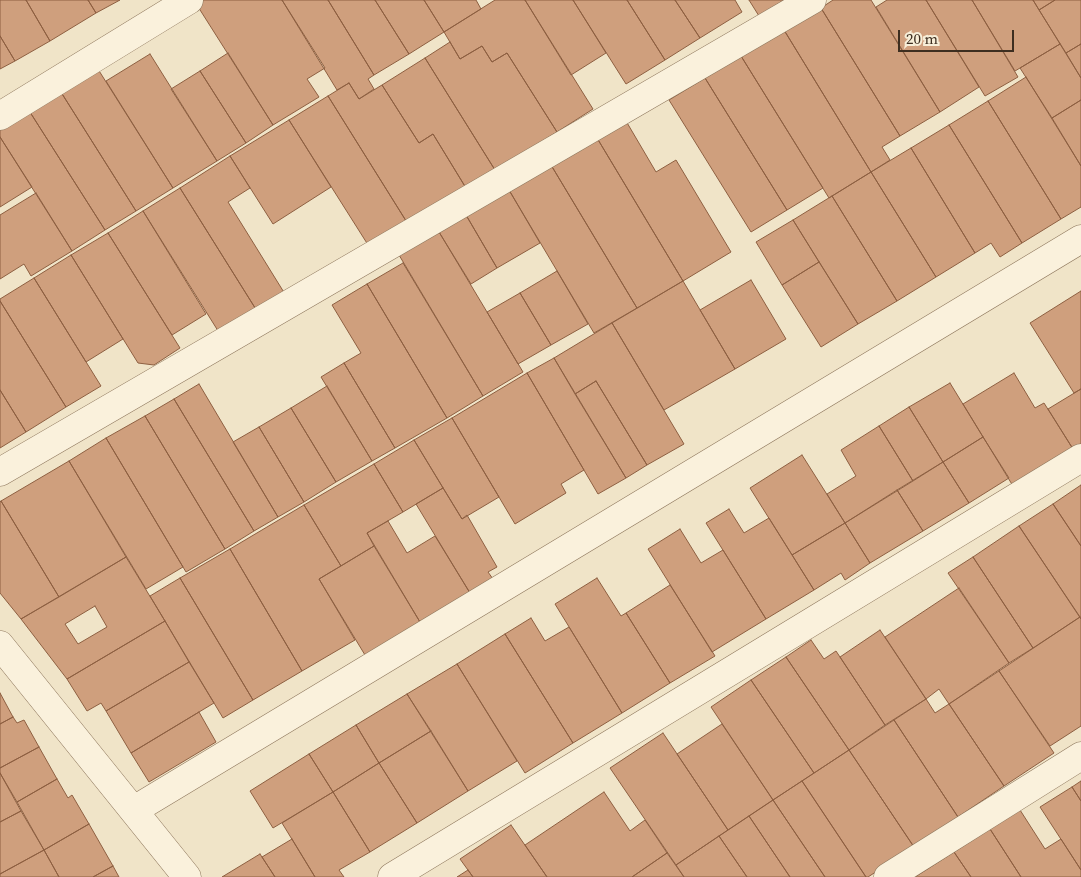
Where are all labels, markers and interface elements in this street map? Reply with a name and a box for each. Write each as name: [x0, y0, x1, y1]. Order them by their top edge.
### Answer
scale bar: [901, 20, 1017, 52]
text: 20 m: [906, 28, 938, 49]

